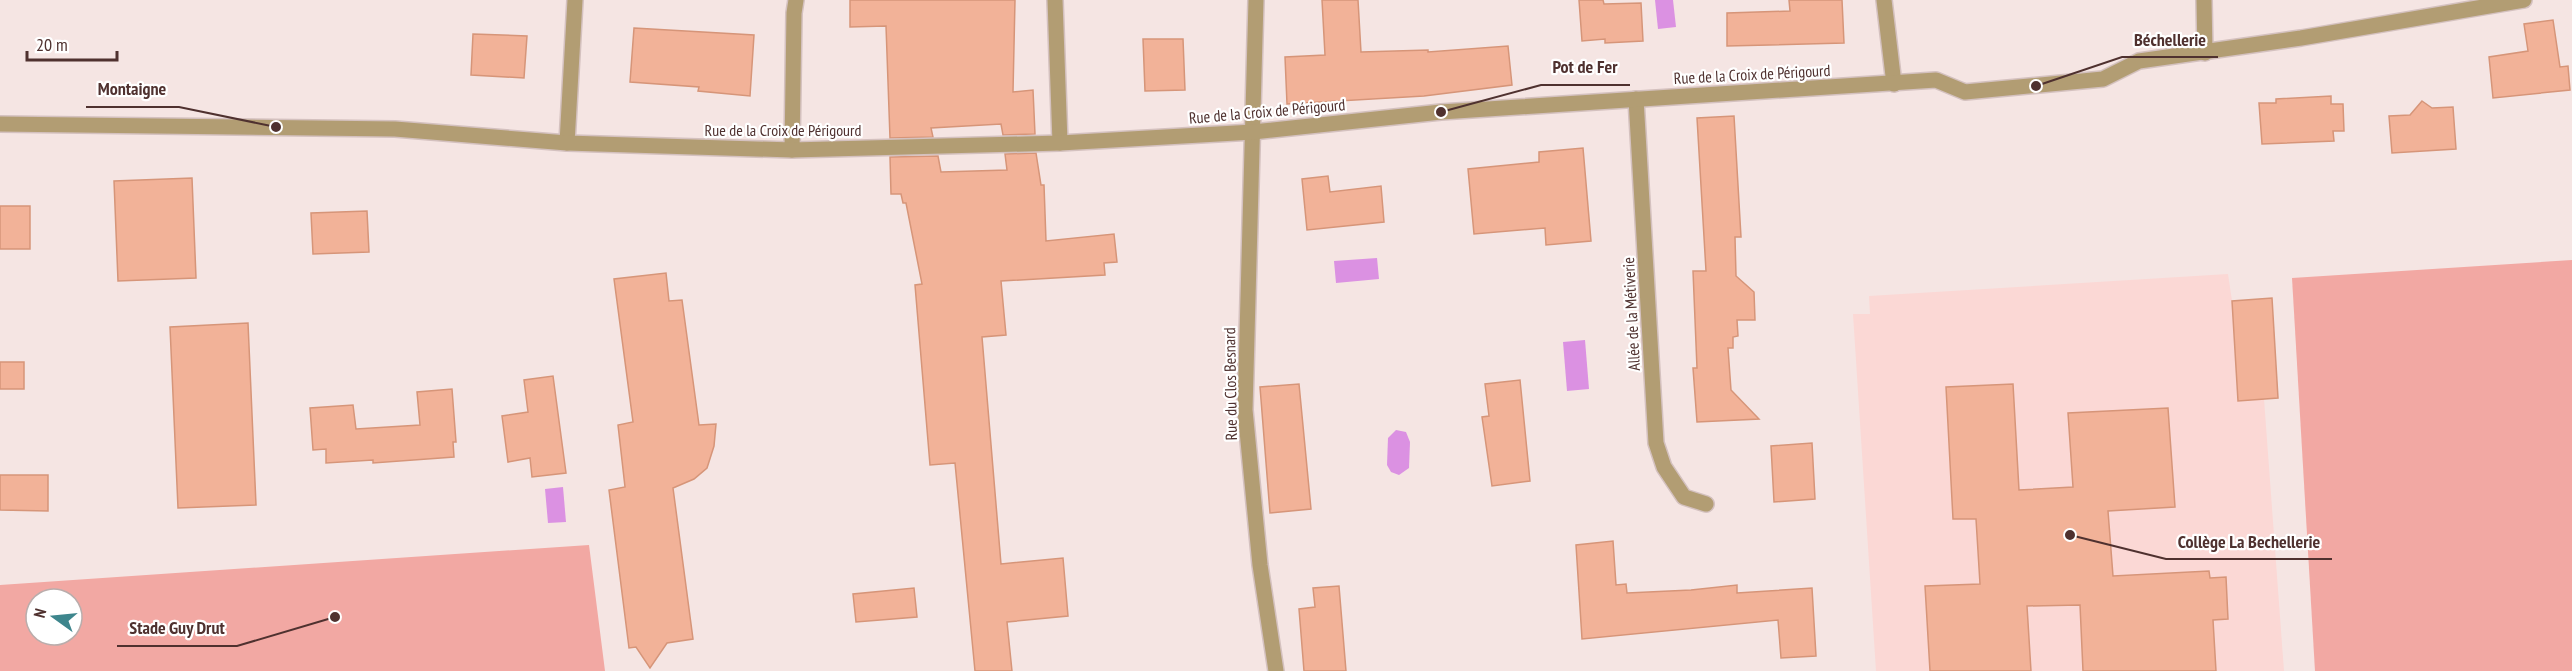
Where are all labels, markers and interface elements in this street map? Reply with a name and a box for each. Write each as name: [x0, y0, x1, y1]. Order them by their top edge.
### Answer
callout: Béchellerie: [2122, 21, 2218, 57]
scale bar: [27, 24, 117, 62]
text: Béchellerie: [2134, 28, 2206, 51]
text: 20 m: [36, 33, 68, 56]
callout: Pot de Fer: [1541, 49, 1630, 85]
text: Pot de Fer: [1553, 55, 1618, 78]
street label: Rue de la Croix de Périgourd: [1673, 60, 1831, 88]
callout: Montaigne: [86, 71, 179, 107]
text: Montaigne: [98, 77, 167, 100]
street label: Rue de la Croix de Périgourd: [1188, 94, 1346, 128]
street label: Rue de la Croix de Périgourd: [705, 120, 861, 140]
street label: Allée de la Métiverie: [1618, 257, 1644, 371]
street label: Rue du Clos Besnard: [1219, 327, 1241, 441]
callout: Collège La Bechellerie: [2166, 523, 2332, 559]
text: Collège La Bechellerie: [2178, 530, 2320, 553]
north arrow: [24, 587, 84, 647]
text: N: [29, 606, 50, 620]
callout: Stade Guy Drut: [117, 610, 237, 646]
text: Stade Guy Drut: [129, 616, 225, 639]

